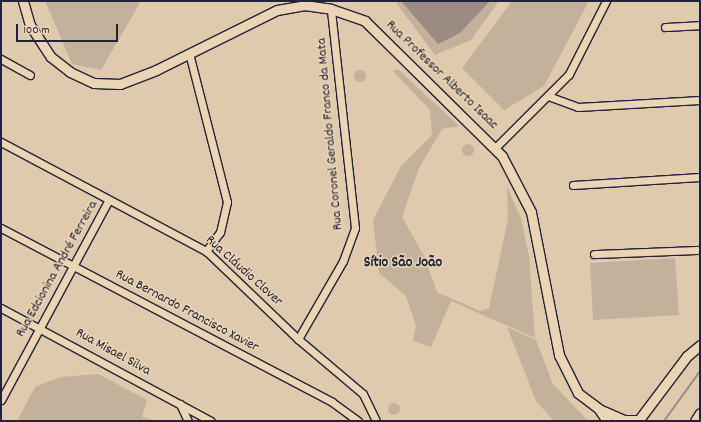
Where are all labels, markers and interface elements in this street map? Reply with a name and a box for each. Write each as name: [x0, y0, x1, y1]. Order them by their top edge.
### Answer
scale bar: [18, 16, 120, 42]
street label: Rua Professor Alberto Isaac: [382, 17, 502, 133]
text: 100 m: [23, 22, 50, 39]
street label: Rua Coronel Geraldo Franco da Mata: [313, 37, 347, 231]
street label: Rua Edcionina André Ferreira: [12, 198, 102, 340]
street label: Rua Cláudio Clover: [202, 232, 286, 310]
district label: Sítio São João: [364, 255, 442, 273]
street label: Rua Bernardo Francisco Xavier: [113, 266, 261, 356]
street label: Rua Misael Silva: [73, 325, 153, 379]

